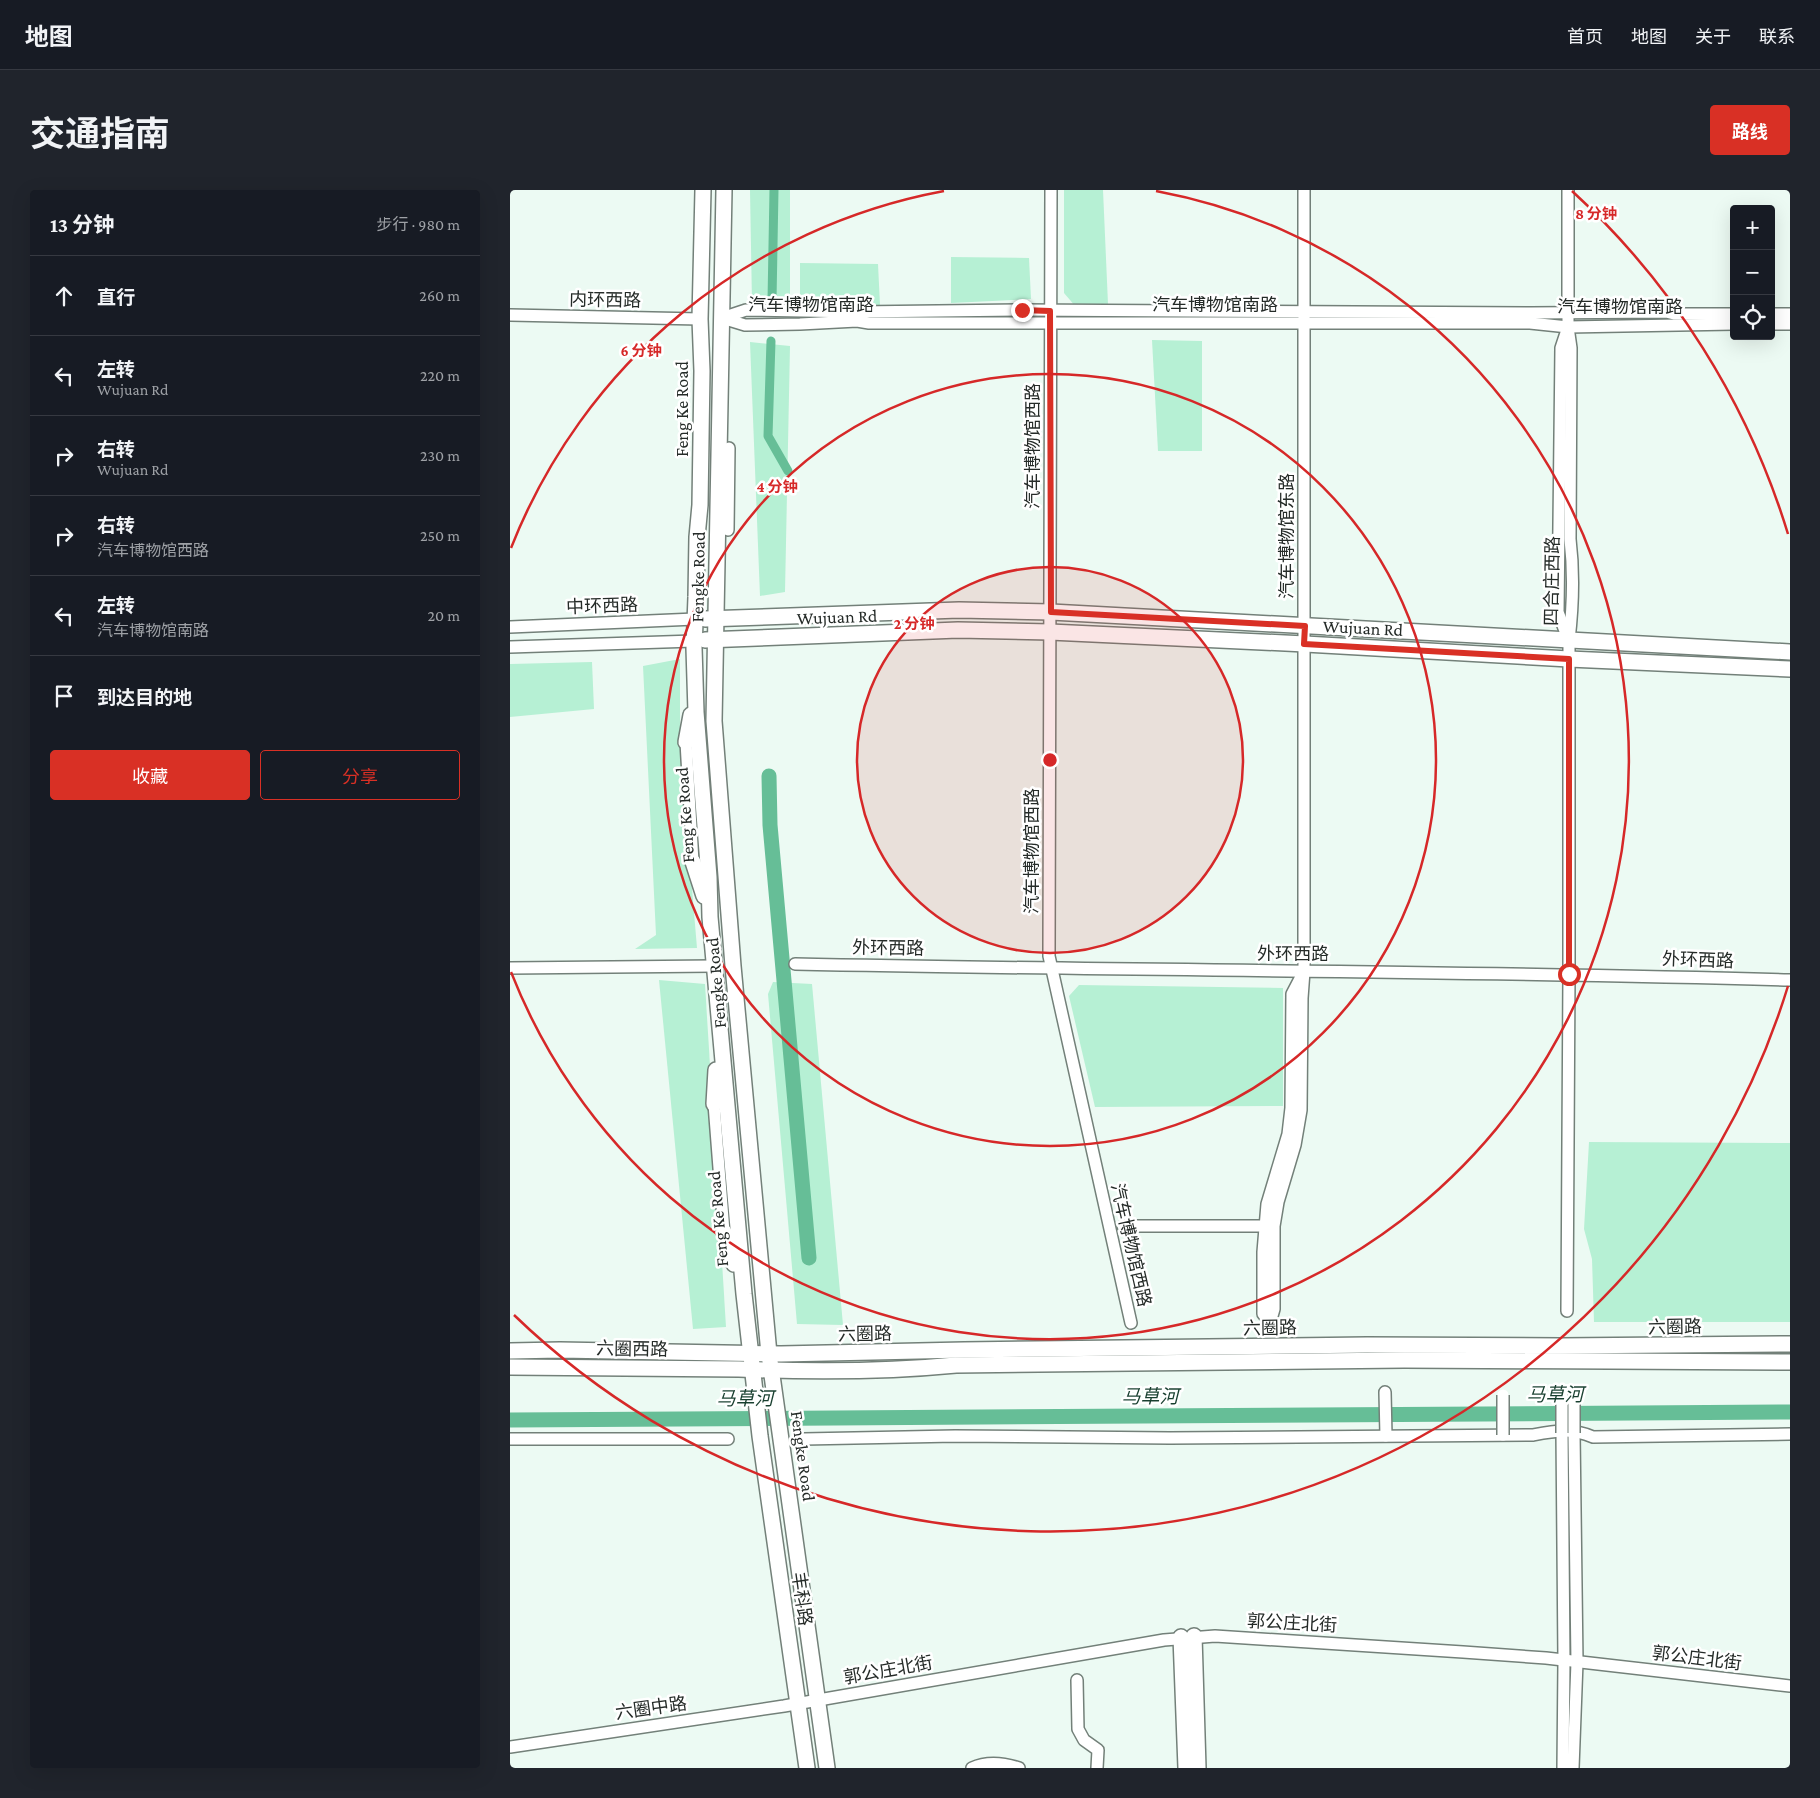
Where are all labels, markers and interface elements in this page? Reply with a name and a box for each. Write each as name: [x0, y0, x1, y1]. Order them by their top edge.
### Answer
text: 地图: [25, 23, 73, 50]
text: 首页: [1567, 27, 1603, 47]
text: 地图: [1631, 27, 1667, 47]
text: 关于: [1695, 27, 1731, 47]
text: 联系: [1759, 27, 1795, 47]
button: 路线: [1710, 105, 1790, 155]
text: 交通指南: [30, 115, 170, 154]
map controls: [1730, 205, 1775, 340]
button: +: [1730, 205, 1775, 250]
text: 8 分钟: [1575, 206, 1617, 222]
text: 13 分钟: [50, 213, 114, 237]
text: 步行 · 980 m: [377, 216, 460, 233]
button: −: [1730, 250, 1775, 295]
icon: ahead: [50, 282, 78, 310]
text: 直行: [97, 287, 135, 308]
text: 260 m: [419, 287, 460, 304]
street label: 内环西路: [569, 289, 641, 311]
street label: 汽车博物馆南路: [748, 295, 874, 315]
street label: 汽车博物馆南路: [1152, 295, 1278, 315]
button: locate: [1730, 295, 1775, 340]
street label: 汽车博物馆南路: [1557, 297, 1683, 317]
route end: [1011, 299, 1034, 322]
text: 6 分钟: [620, 343, 662, 359]
text: 左转: [97, 359, 135, 380]
street label: Feng Ke Road: [672, 360, 692, 457]
icon: left: [50, 362, 78, 390]
text: 220 m: [420, 367, 460, 384]
text: Wujuan Rd: [97, 381, 168, 398]
street label: 汽车博物馆西路: [1023, 383, 1043, 509]
text: 右转: [97, 439, 135, 460]
icon: right: [50, 442, 78, 470]
text: 230 m: [420, 447, 460, 464]
text: Wujuan Rd: [97, 461, 168, 478]
street label: 汽车博物馆东路: [1277, 473, 1297, 599]
text: 4 分钟: [757, 479, 797, 495]
text: 右转: [97, 515, 135, 536]
icon: right: [50, 522, 78, 550]
text: 250 m: [420, 527, 460, 544]
street label: Fengke Road: [687, 531, 709, 623]
street label: 四合庄西路: [1541, 536, 1563, 626]
text: 汽车博物馆西路: [97, 542, 209, 559]
text: 左转: [97, 595, 135, 616]
street label: 中环西路: [566, 595, 638, 617]
icon: left: [50, 602, 78, 630]
street label: Wujuan Rd: [796, 606, 878, 629]
text: 20 m: [427, 607, 460, 624]
text: 2 分钟: [894, 616, 934, 632]
street label: Wujuan Rd: [1322, 616, 1404, 641]
text: 汽车博物馆南路: [97, 622, 209, 639]
icon: arrive: [50, 682, 78, 710]
text: 到达目的地: [97, 687, 192, 708]
button: 收藏: [50, 750, 250, 800]
button: 分享: [260, 750, 460, 800]
centre of rings: [1041, 751, 1059, 769]
street label: Feng Ke Road: [672, 766, 698, 864]
street label: 汽车博物馆西路: [1022, 788, 1042, 914]
street label: Fengke Road: [702, 936, 730, 1029]
street label: 外环西路: [852, 937, 924, 959]
street label: 外环西路: [1257, 944, 1329, 964]
street label: 外环西路: [1662, 949, 1734, 971]
route start: [1558, 963, 1581, 986]
street label: Feng Ke Road: [704, 1170, 732, 1268]
street label: 汽车博物馆西路: [1107, 1181, 1155, 1309]
street label: 六圈路: [1648, 1317, 1702, 1337]
street label: 六圈路: [1243, 1318, 1297, 1338]
street label: 六圈路: [838, 1324, 892, 1344]
street label: 六圈西路: [596, 1338, 668, 1360]
water label: 马草河: [1526, 1384, 1587, 1405]
water label: 马草河: [1121, 1386, 1182, 1407]
water label: 马草河: [716, 1388, 777, 1409]
street label: Fengke Road: [787, 1410, 819, 1503]
street label: 丰科路: [788, 1571, 816, 1627]
street label: 郭公庄北街: [1247, 1611, 1337, 1635]
street label: 郭公庄北街: [1651, 1643, 1743, 1673]
street label: 郭公庄北街: [842, 1652, 934, 1688]
street label: 六圈中路: [614, 1693, 688, 1723]

